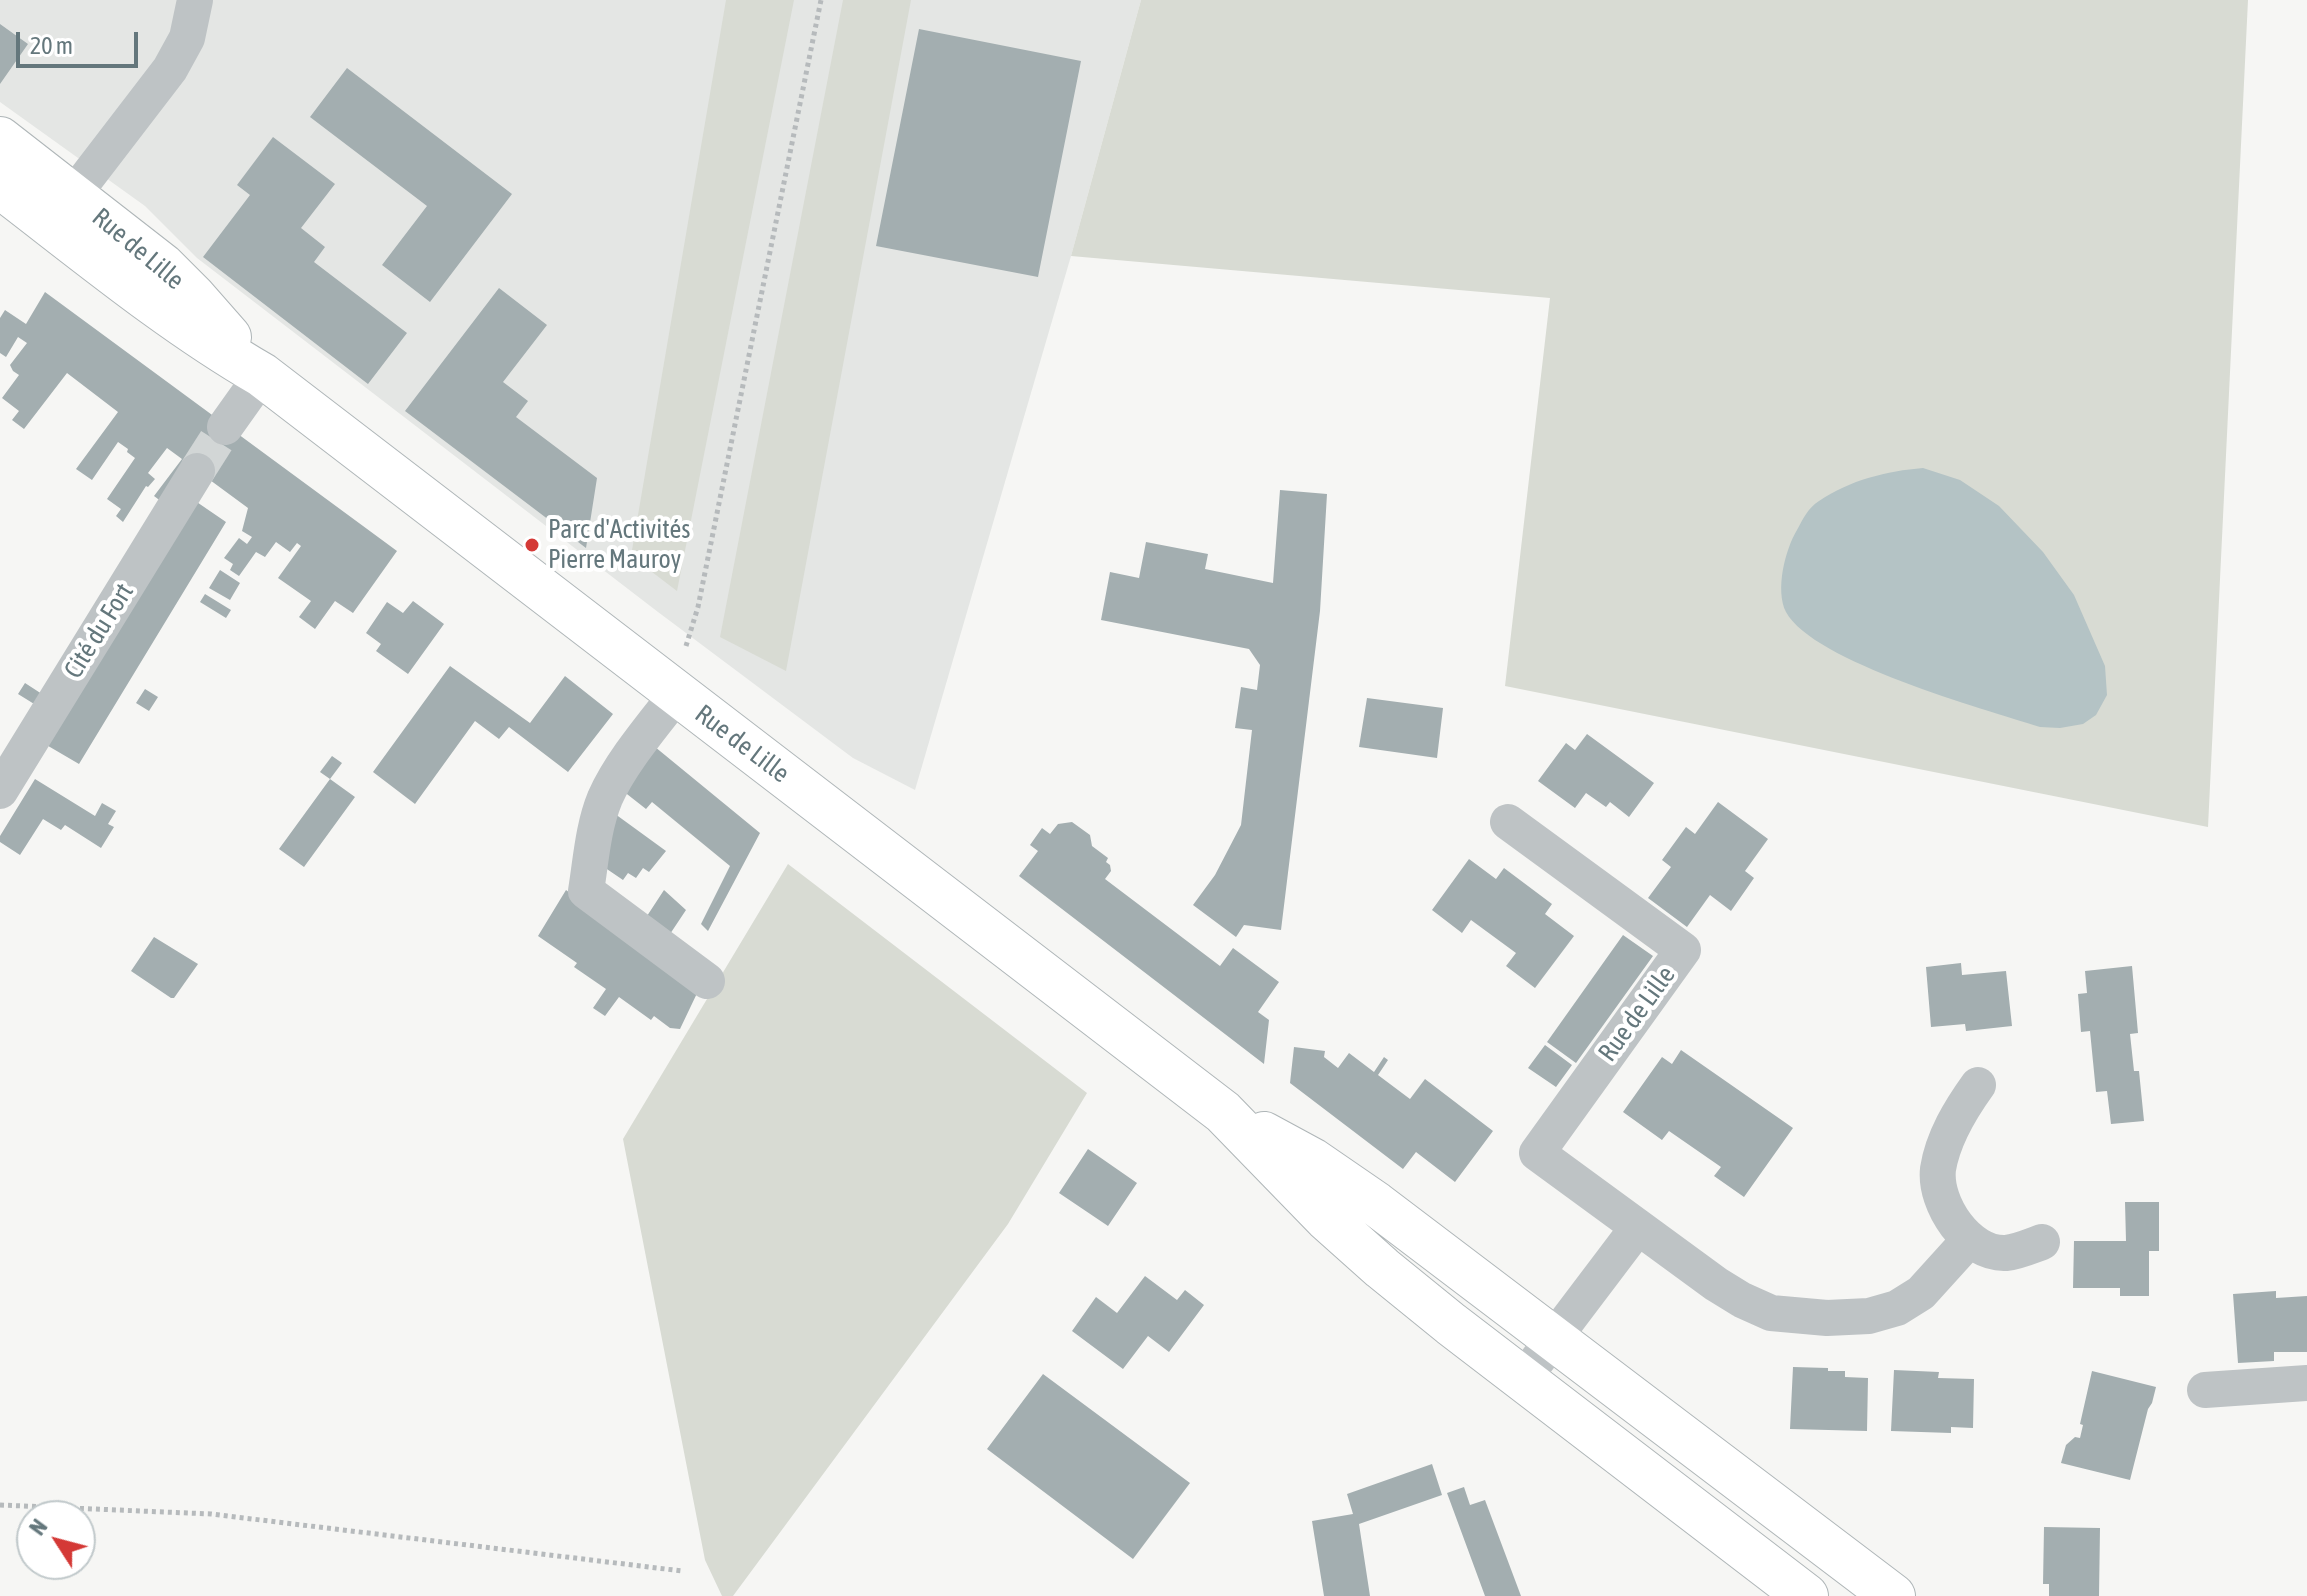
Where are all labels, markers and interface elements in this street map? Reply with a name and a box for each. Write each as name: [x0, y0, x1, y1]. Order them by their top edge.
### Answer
scale bar: [20, 16, 142, 66]
text: 20 m: [30, 32, 73, 59]
street label: Rue de Lille: [86, 202, 190, 296]
place label: Parc d'Activités Pierre Mauroy: [548, 514, 690, 576]
marker: Parc d'Activités Pierre Mauroy: [523, 536, 541, 554]
street label: Cité du Fort: [58, 578, 140, 684]
street label: Rue de Lille: [689, 698, 795, 790]
street label: Rue de Lille: [1592, 960, 1682, 1068]
north arrow: [16, 1500, 96, 1580]
text: N: [24, 1514, 53, 1540]

